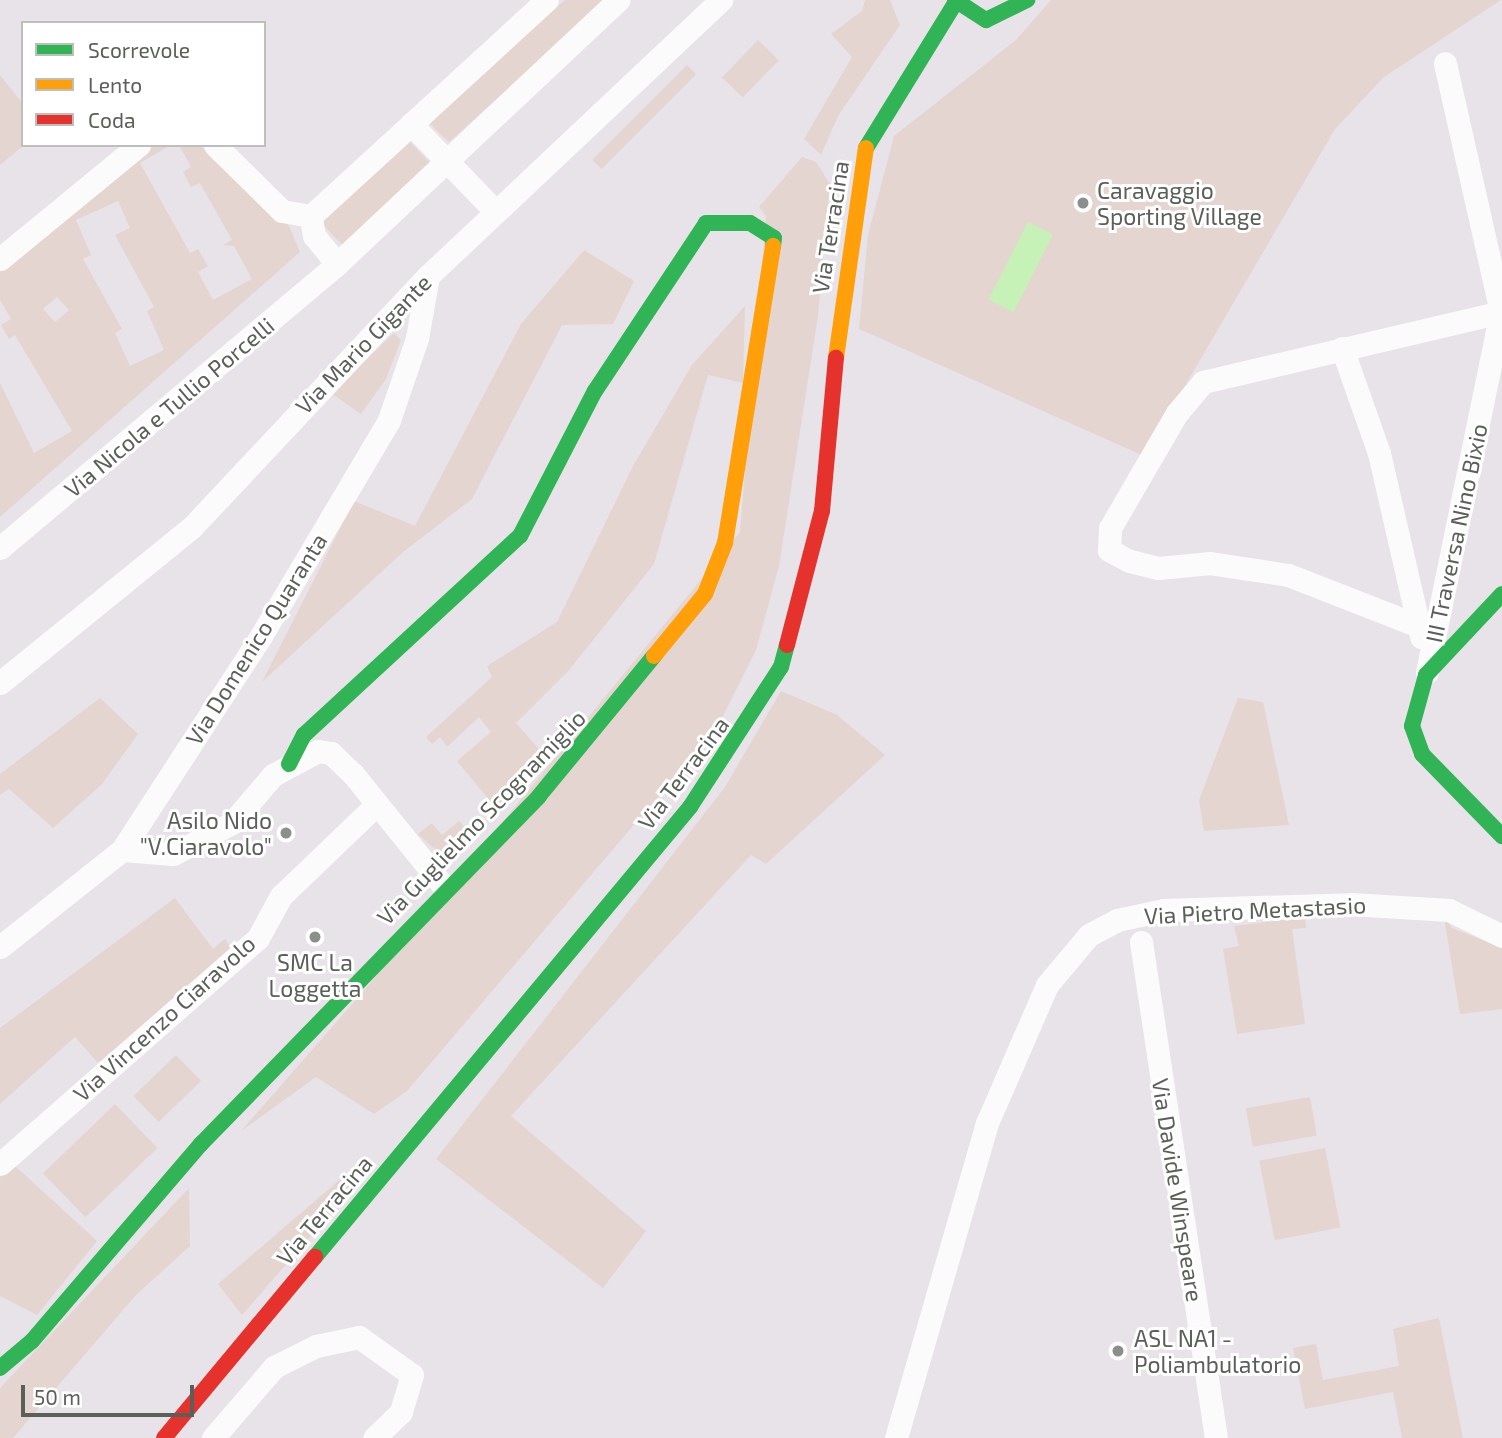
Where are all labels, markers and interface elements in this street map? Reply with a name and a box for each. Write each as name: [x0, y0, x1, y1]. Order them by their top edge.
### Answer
legend: [21, 21, 266, 147]
text: Scorrevole: [88, 37, 190, 62]
text: Lento: [88, 72, 142, 97]
text: Coda: [88, 107, 135, 132]
street label: Via Terracina: [806, 158, 854, 296]
place label: Caravaggio Sporting Village: [1097, 176, 1262, 230]
marker: Caravaggio Sporting Village: [1075, 195, 1091, 211]
street label: Via Mario Gigante: [289, 268, 437, 420]
street label: Via Nicola e Tullio Porcelli: [58, 311, 280, 503]
street label: III Traversa Nino Bixio: [1419, 421, 1493, 645]
street label: Via Domenico Quaranta: [180, 528, 332, 750]
street label: Via Guglielmo Scognamiglio: [371, 704, 591, 930]
street label: Via Terracina: [631, 711, 735, 835]
place label: Asilo Nido "V.Ciaravolo": [140, 806, 272, 860]
marker: Asilo Nido "V.Ciaravolo": [278, 825, 294, 841]
street label: Via Pietro Metastasio: [1143, 890, 1367, 930]
street label: Via Vincenzo Ciaravolo: [67, 929, 261, 1107]
marker: SMC La Loggetta: [307, 929, 323, 945]
place label: SMC La Loggetta: [269, 948, 361, 1002]
street label: Via Davide Winspeare: [1147, 1076, 1209, 1304]
street label: Via Terracina: [270, 1150, 378, 1270]
place label: ASL NA1 - Poliambulatorio: [1134, 1324, 1301, 1378]
marker: ASL NA1 - Poliambulatorio: [1108, 1341, 1128, 1361]
scale bar: [24, 1372, 198, 1416]
text: 50 m: [34, 1384, 81, 1409]

